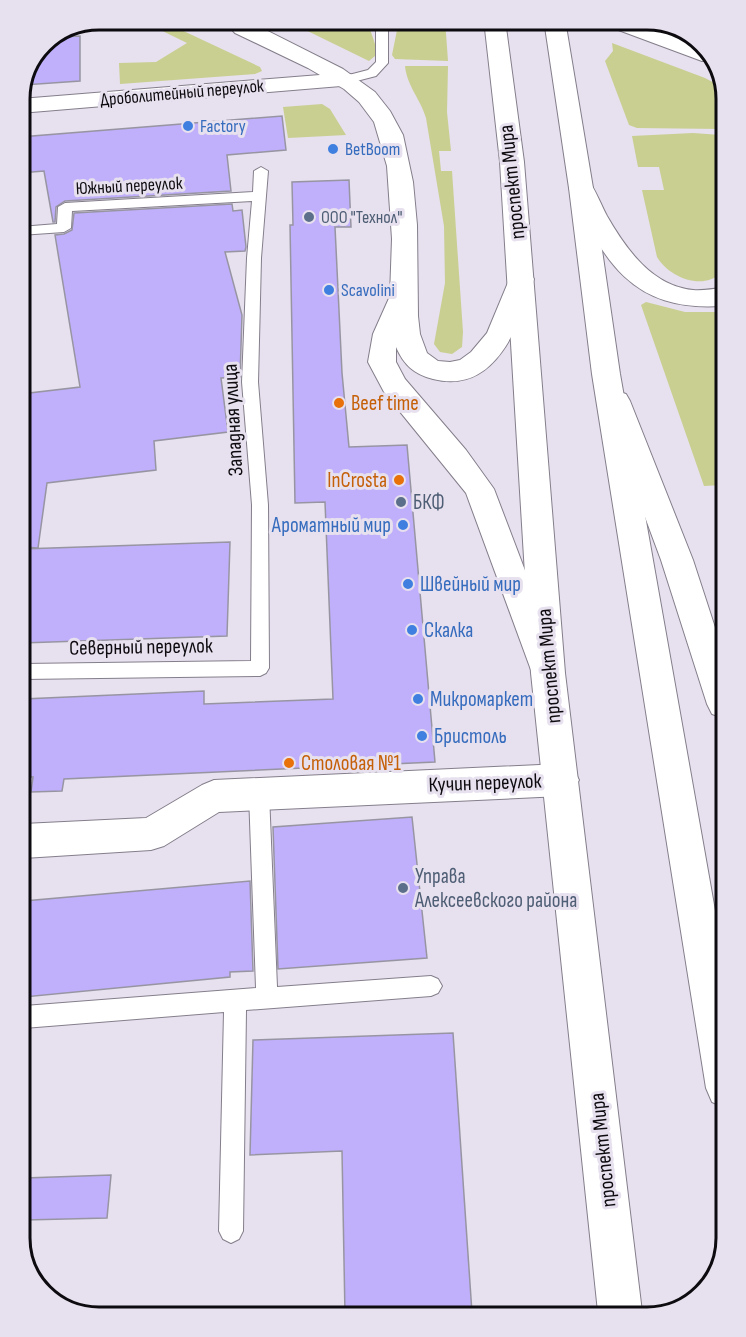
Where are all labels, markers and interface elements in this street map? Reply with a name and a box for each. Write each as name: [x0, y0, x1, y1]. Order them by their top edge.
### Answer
street label: Дроболитейный переулок: [99, 75, 265, 111]
place label: Factory: [200, 116, 246, 137]
marker: Factory: [181, 119, 195, 133]
street label: проспект Мира: [494, 124, 530, 240]
place label: BetBoom: [345, 139, 400, 160]
marker: BetBoom: [326, 142, 340, 156]
street label: Южный переулок: [75, 173, 183, 199]
place label: ООО "Технол": [321, 207, 402, 228]
marker: ООО "Технол": [302, 210, 316, 224]
place label: Scavolini: [341, 280, 395, 301]
marker: Scavolini: [322, 283, 336, 297]
street label: Западная улица: [218, 363, 248, 477]
place label: Beef time: [351, 391, 419, 416]
marker: Beef time: [332, 396, 346, 410]
place label: InCrosta: [327, 468, 387, 493]
marker: InCrosta: [392, 473, 406, 487]
place label: БКФ: [413, 490, 445, 515]
marker: БКФ: [394, 495, 408, 509]
place label: Ароматный мир: [271, 513, 391, 538]
marker: Ароматный мир: [396, 518, 410, 532]
place label: Швейный мир: [420, 572, 521, 597]
marker: Швейный мир: [401, 577, 415, 591]
street label: проспект Мира: [532, 608, 566, 724]
place label: Скалка: [424, 618, 473, 643]
marker: Скалка: [405, 623, 419, 637]
street label: Северный переулок: [69, 633, 213, 661]
place label: Микромаркет: [430, 687, 533, 712]
marker: Микромаркет: [411, 692, 425, 706]
place label: Бристоль: [434, 724, 507, 749]
marker: Бристоль: [415, 729, 429, 743]
place label: Столовая №1: [301, 751, 402, 776]
marker: Столовая №1: [282, 756, 296, 770]
street label: Кучин переулок: [428, 769, 542, 797]
place label: Управа Алексеевского района: [414, 864, 577, 913]
marker: Управа Алексеевского района: [396, 881, 410, 895]
street label: проспект Мира: [585, 1092, 621, 1208]

